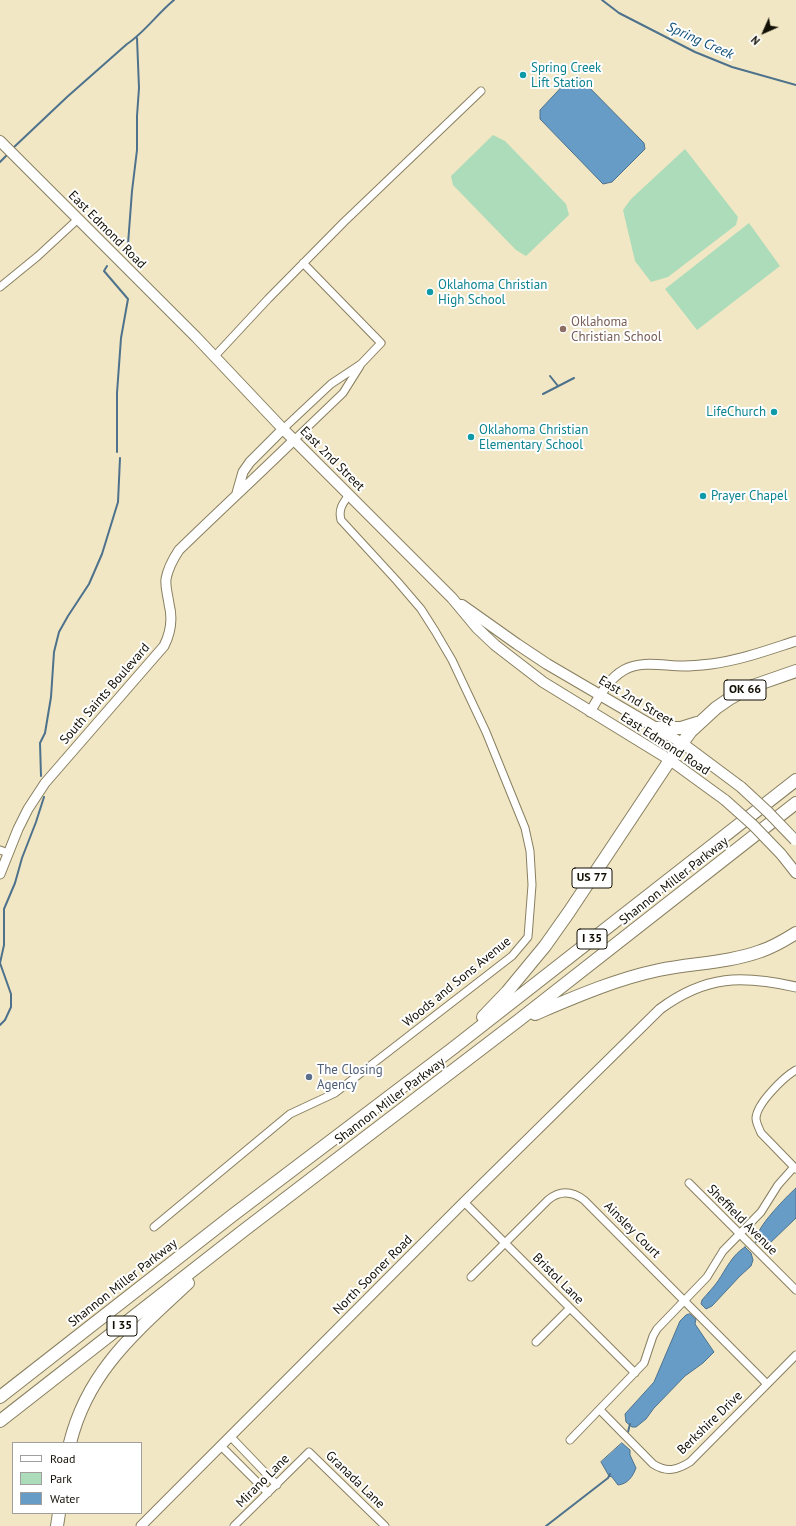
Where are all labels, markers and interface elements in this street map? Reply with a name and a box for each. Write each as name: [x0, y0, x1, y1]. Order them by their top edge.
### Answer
north arrow: [744, 12, 784, 52]
water label: Spring Creek: [664, 19, 736, 63]
text: N: [748, 33, 763, 48]
place label: Spring Creek Lift Station: [531, 60, 601, 91]
marker: Spring Creek Lift Station: [518, 70, 528, 80]
street label: East Edmond Road: [65, 188, 149, 272]
place label: Oklahoma Christian High School: [438, 277, 547, 308]
marker: Oklahoma Christian High School: [425, 287, 435, 297]
place label: Oklahoma Christian School: [571, 314, 661, 345]
marker: Oklahoma Christian School: [558, 324, 568, 334]
place label: LifeChurch: [706, 404, 766, 420]
marker: LifeChurch: [769, 407, 779, 417]
place label: Oklahoma Christian Elementary School: [479, 422, 588, 453]
street label: East 2nd Street: [297, 424, 367, 494]
marker: Oklahoma Christian Elementary School: [466, 432, 476, 442]
place label: Prayer Chapel: [711, 488, 788, 504]
marker: Prayer Chapel: [698, 491, 708, 501]
street label: South Saints Boulevard: [57, 640, 153, 748]
street label: East 2nd Street: [596, 673, 676, 729]
road number: OK 66: [724, 680, 766, 700]
street label: East Edmond Road: [617, 709, 713, 779]
street label: Shannon Miller Parkway: [616, 834, 732, 928]
road number: US 77: [572, 868, 612, 888]
road number: I 35: [577, 929, 607, 949]
street label: Woods and Sons Avenue: [400, 934, 514, 1030]
street label: Shannon Miller Parkway: [332, 1054, 448, 1148]
place label: The Closing Agency: [317, 1062, 383, 1093]
marker: The Closing Agency: [304, 1072, 314, 1082]
street label: Sheffield Avenue: [704, 1182, 780, 1258]
street label: Ainsley Court: [601, 1199, 663, 1261]
street label: North Sooner Road: [330, 1232, 416, 1318]
street label: Shannon Miller Parkway: [65, 1236, 181, 1330]
street label: Bristol Lane: [529, 1250, 587, 1308]
road number: I 35: [107, 1316, 137, 1336]
street label: Berkshire Drive: [674, 1388, 746, 1458]
legend: [12, 1442, 142, 1514]
street label: Granada Lane: [322, 1448, 388, 1512]
text: Road: [50, 1451, 75, 1466]
street label: Mirano Lane: [233, 1451, 293, 1511]
text: Park: [50, 1471, 72, 1486]
text: Water: [50, 1491, 80, 1506]

